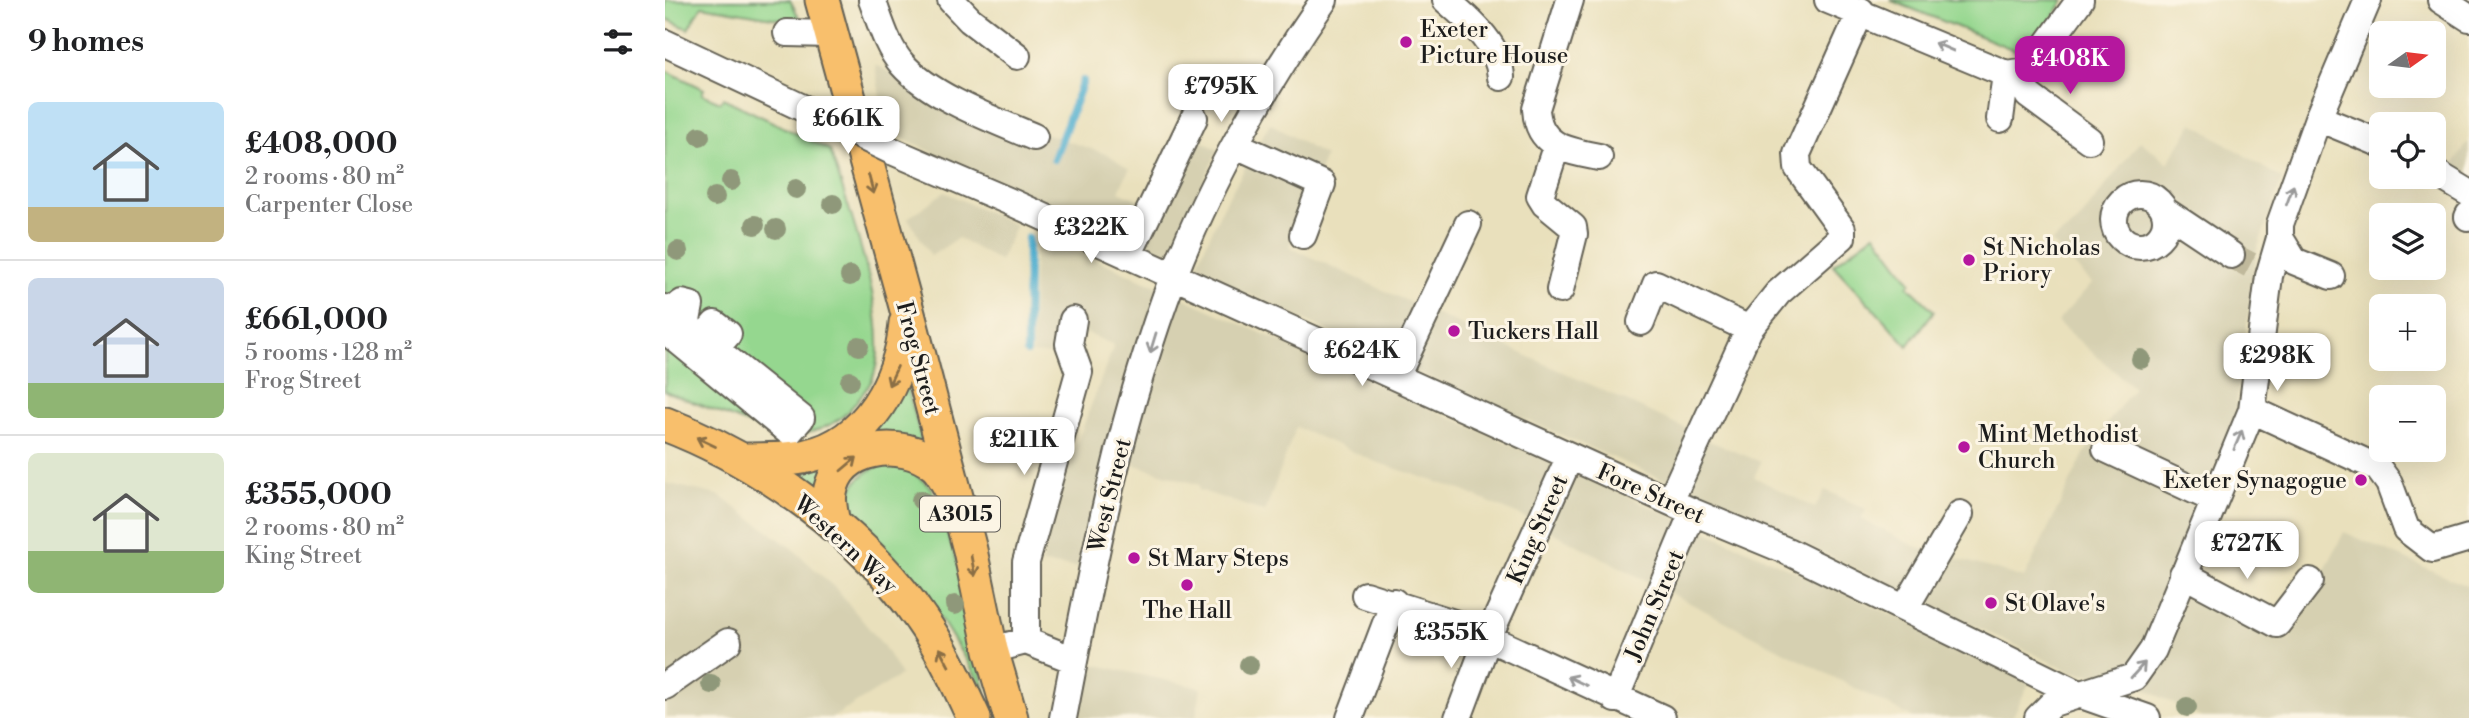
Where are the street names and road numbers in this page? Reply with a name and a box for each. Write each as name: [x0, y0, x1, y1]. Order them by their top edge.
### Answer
street label: Frog Street: [889, 298, 947, 418]
street label: West Street: [1082, 435, 1138, 556]
street label: Fore Street: [1592, 458, 1709, 530]
street label: King Street: [1501, 470, 1575, 589]
street label: Western Way: [787, 489, 904, 600]
road number: A3015: [920, 496, 1000, 532]
street label: John Street: [1619, 546, 1691, 666]

